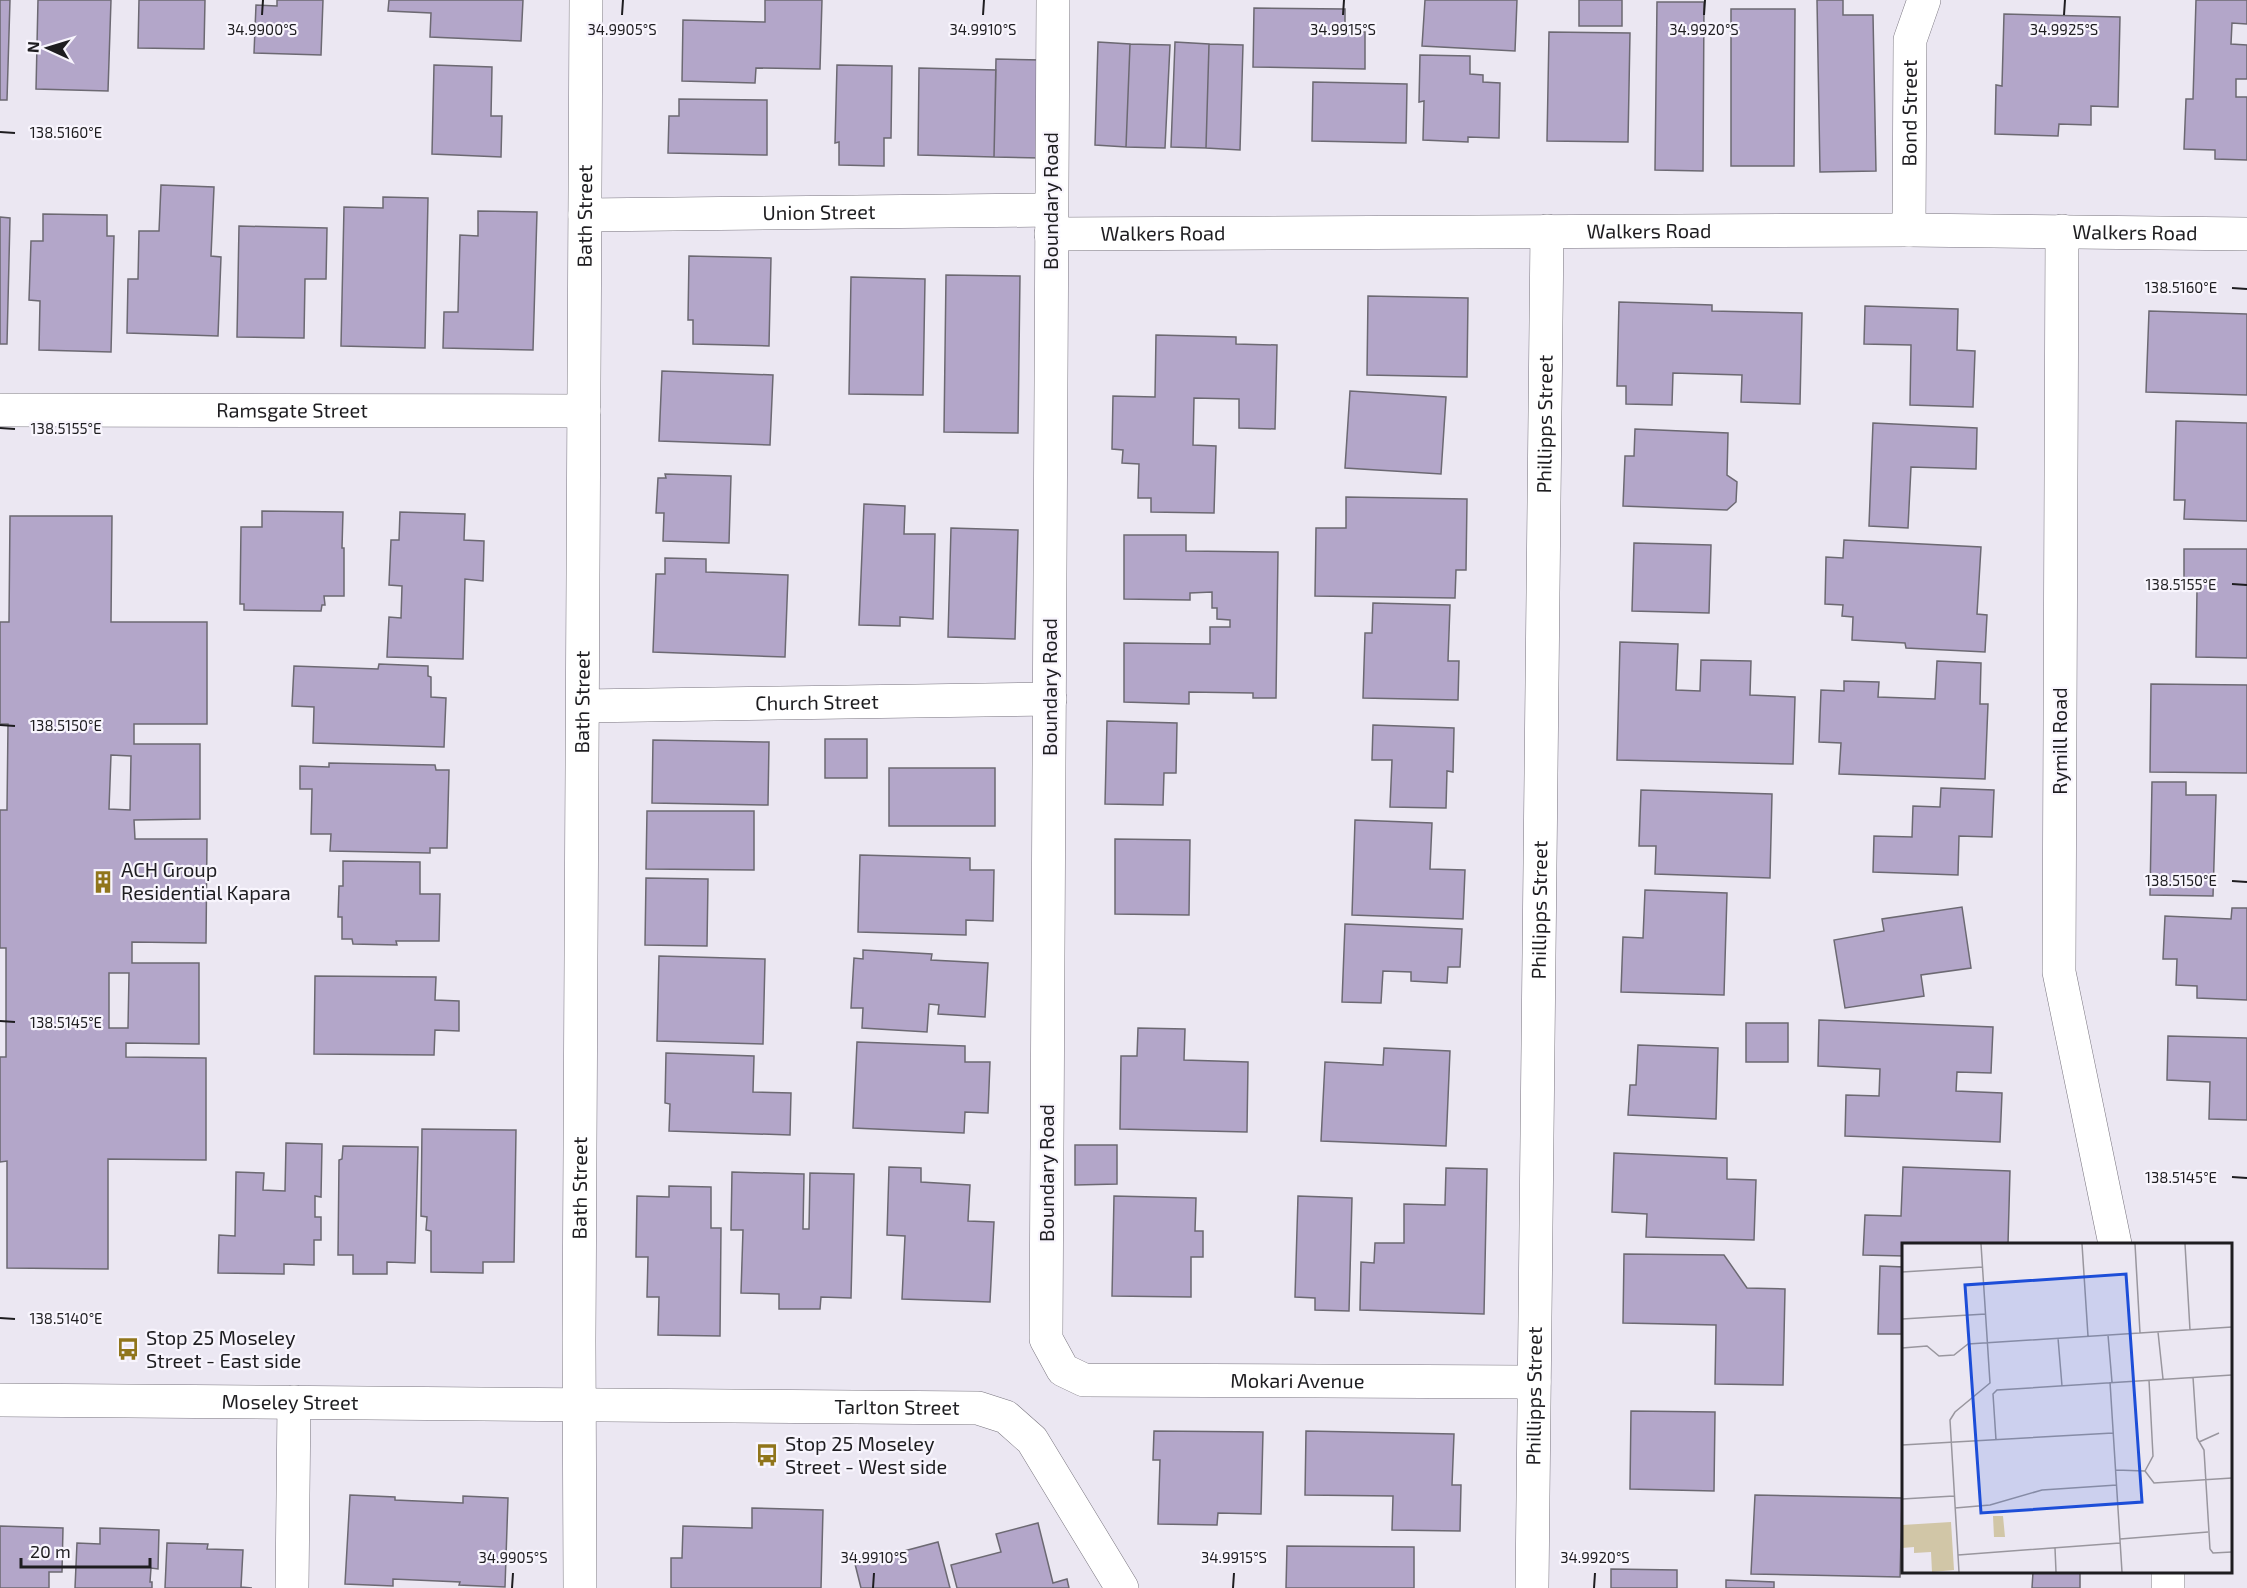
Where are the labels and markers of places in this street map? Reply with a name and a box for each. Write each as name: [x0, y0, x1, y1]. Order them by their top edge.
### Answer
place label: ACH Group Residential Kapara: [121, 857, 291, 904]
building icon: ACH Group Residential Kapara: [90, 869, 116, 895]
place label: Stop 25 Moseley Street - East side: [146, 1325, 301, 1372]
bus stop icon: Stop 25 Moseley Street - East side: [115, 1336, 141, 1362]
place label: Stop 25 Moseley Street - West side: [785, 1431, 947, 1478]
bus stop icon: Stop 25 Moseley Street - West side: [754, 1442, 780, 1468]

